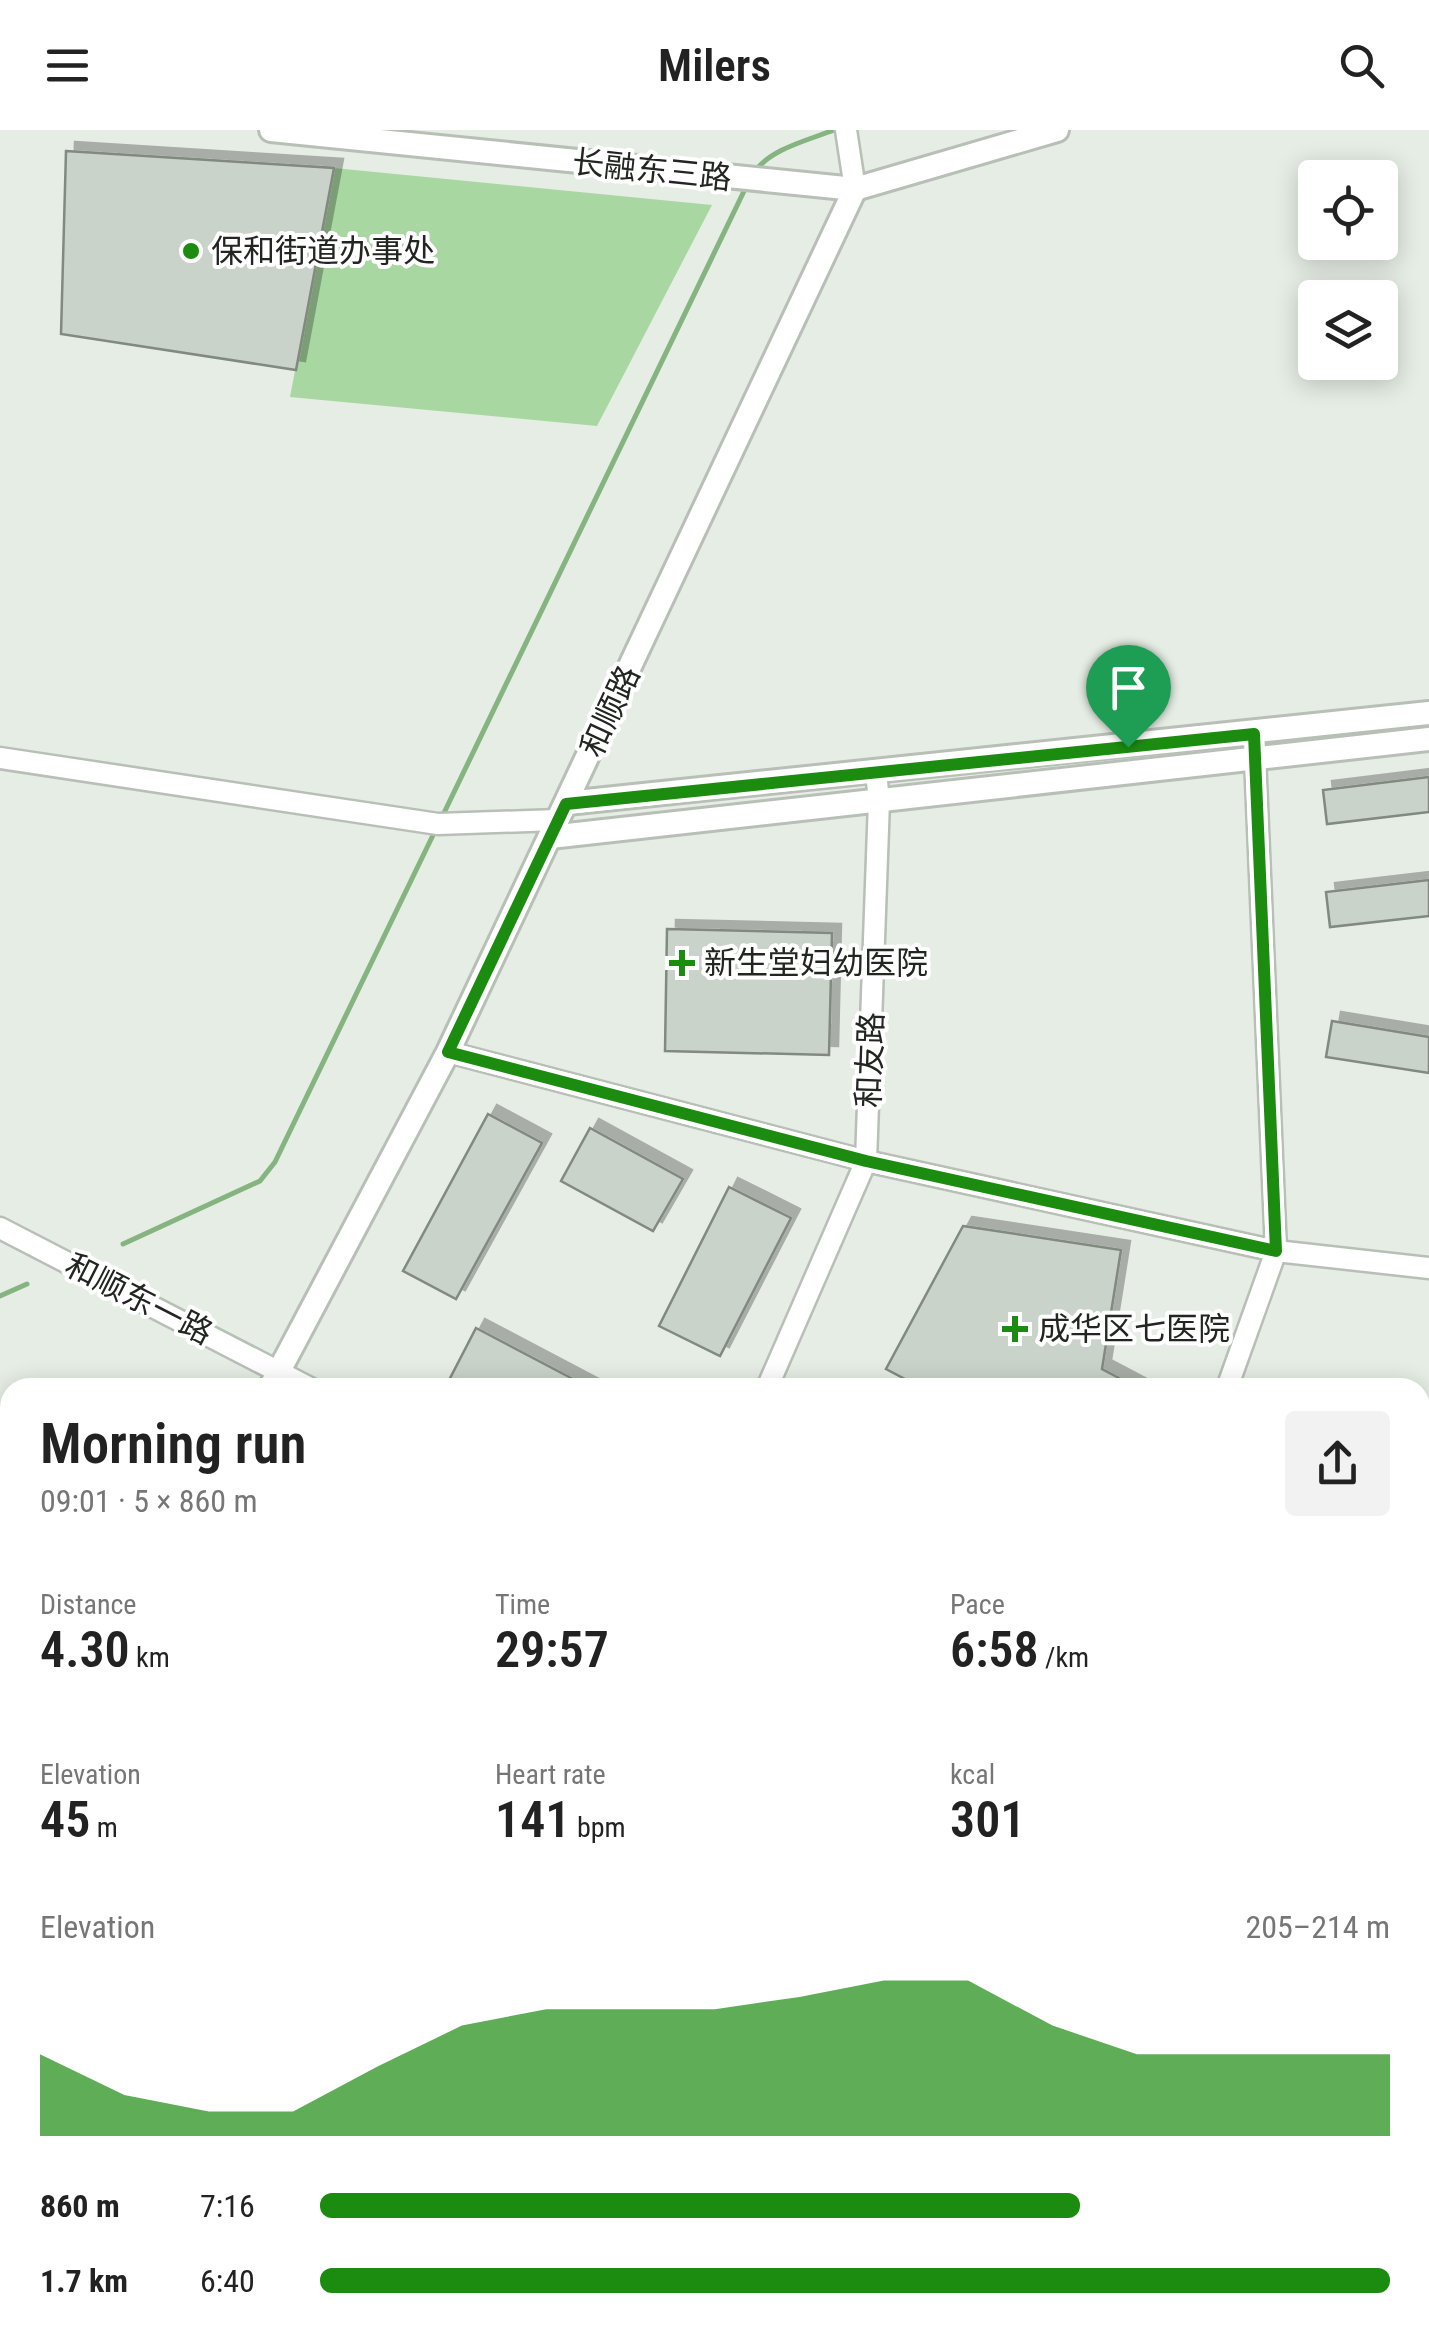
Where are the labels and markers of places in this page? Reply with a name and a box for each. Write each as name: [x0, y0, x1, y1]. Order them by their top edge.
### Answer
place label: 保和街道办事处: [211, 232, 435, 270]
marker: 保和街道办事处: [180, 240, 202, 262]
pin: [1086, 645, 1171, 748]
place label: 新生堂妇幼医院: [704, 944, 928, 982]
marker: 新生堂妇幼医院: [669, 950, 695, 976]
place label: 成华区七医院: [1038, 1310, 1230, 1348]
marker: 成华区七医院: [1002, 1316, 1028, 1342]

